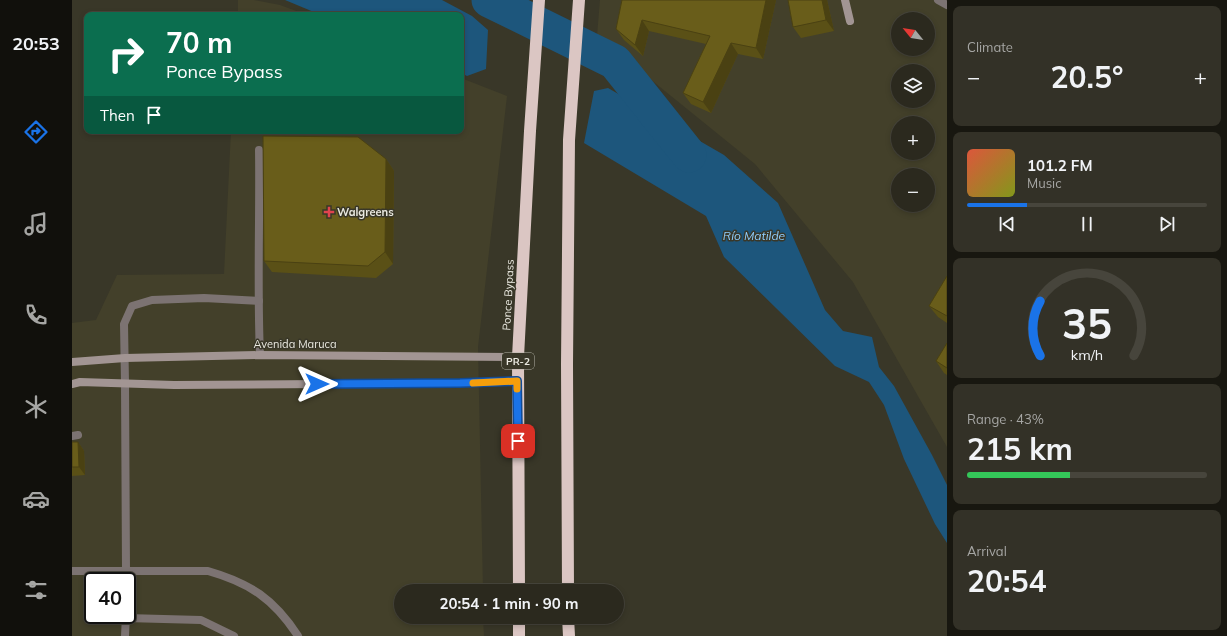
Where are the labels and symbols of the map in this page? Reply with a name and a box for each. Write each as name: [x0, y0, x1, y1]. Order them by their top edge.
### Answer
north arrow: [891, 12, 935, 56]
place label: Walgreens: [337, 205, 394, 219]
marker: Walgreens: [324, 207, 334, 217]
water label: Río Matilde: [723, 228, 786, 243]
street label: Ponce Bypass: [499, 259, 517, 331]
street label: Avenida Maruca: [253, 337, 337, 351]
road number: PR-2: [502, 353, 534, 369]
position arrow: [296, 363, 338, 405]
pin: [501, 424, 535, 458]
speed limit sign: 40: [84, 572, 136, 624]

